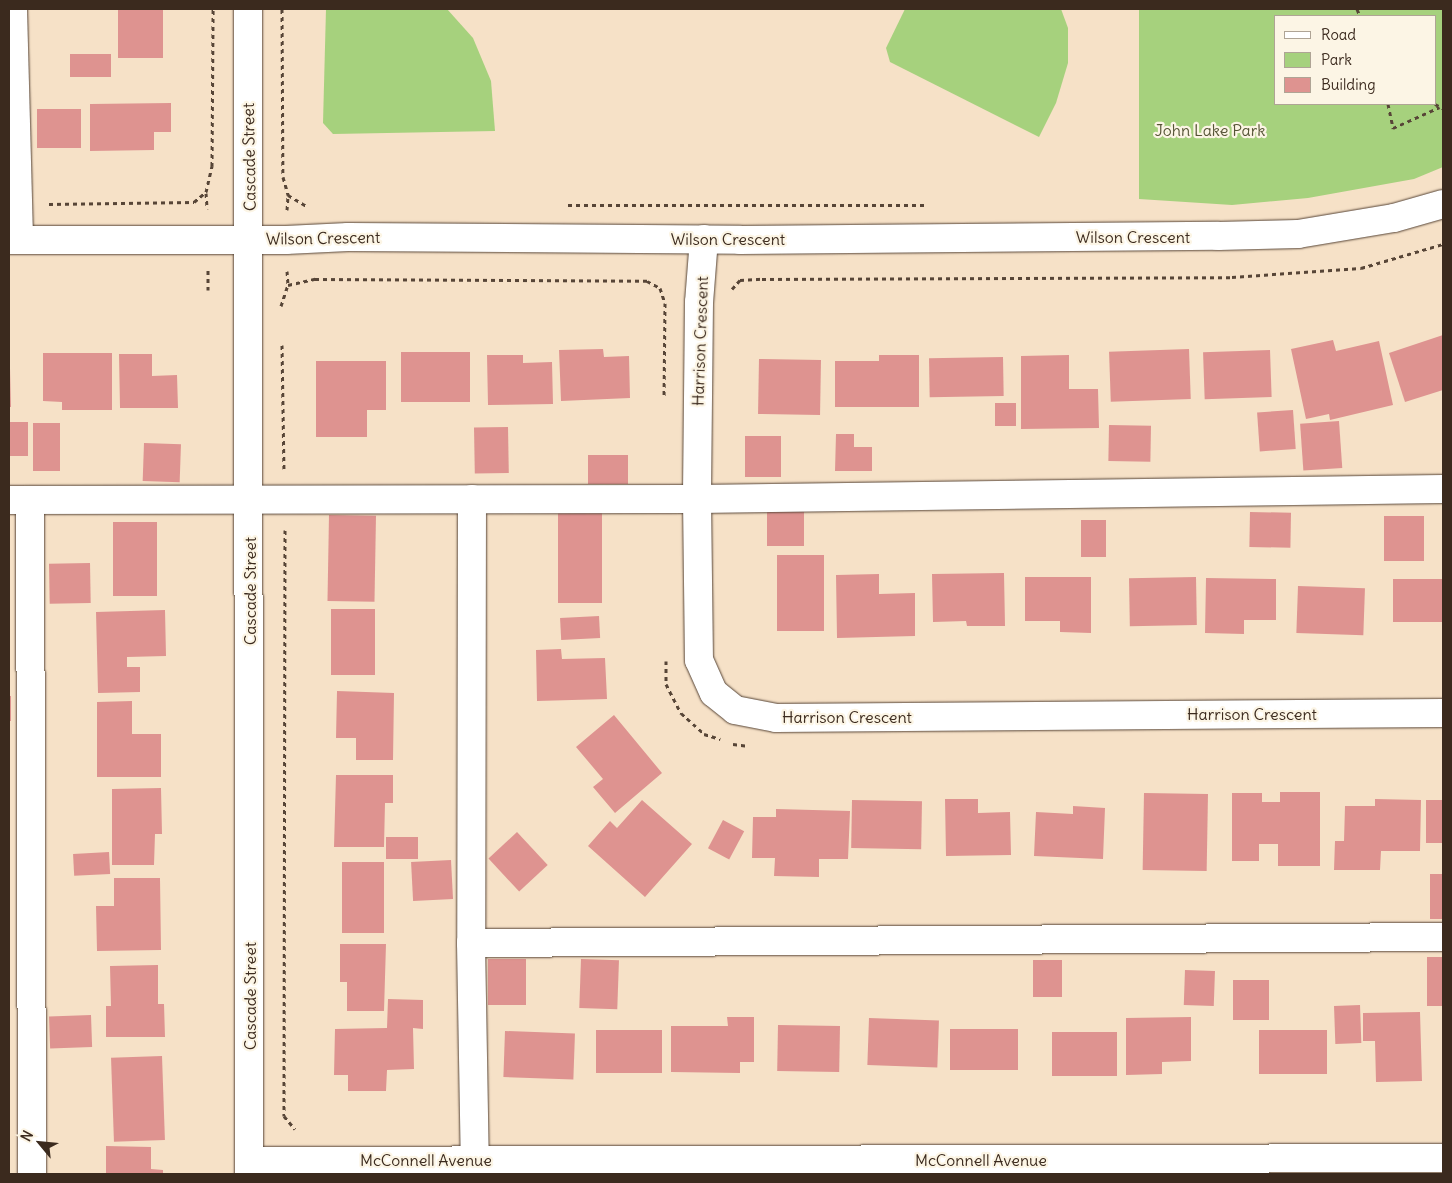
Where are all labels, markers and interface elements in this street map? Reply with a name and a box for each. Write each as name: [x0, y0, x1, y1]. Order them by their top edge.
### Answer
legend: [1274, 15, 1437, 105]
text: Road: [1321, 25, 1356, 44]
text: Park: [1321, 50, 1352, 69]
text: Building: [1321, 75, 1376, 94]
street label: Cascade Street: [238, 103, 260, 211]
park label: John Lake Park: [1155, 120, 1265, 140]
street label: Wilson Crescent: [266, 227, 380, 249]
street label: Wilson Crescent: [1076, 227, 1190, 247]
street label: Wilson Crescent: [671, 229, 785, 249]
street label: Harrison Crescent: [688, 276, 712, 406]
street label: Cascade Street: [240, 537, 260, 645]
street label: Harrison Crescent: [1187, 704, 1317, 724]
street label: Harrison Crescent: [782, 707, 912, 727]
street label: Cascade Street: [240, 942, 260, 1050]
north arrow: [15, 1118, 65, 1168]
text: N: [17, 1127, 37, 1144]
street label: McConnell Avenue: [360, 1150, 492, 1170]
street label: McConnell Avenue: [915, 1150, 1047, 1170]

